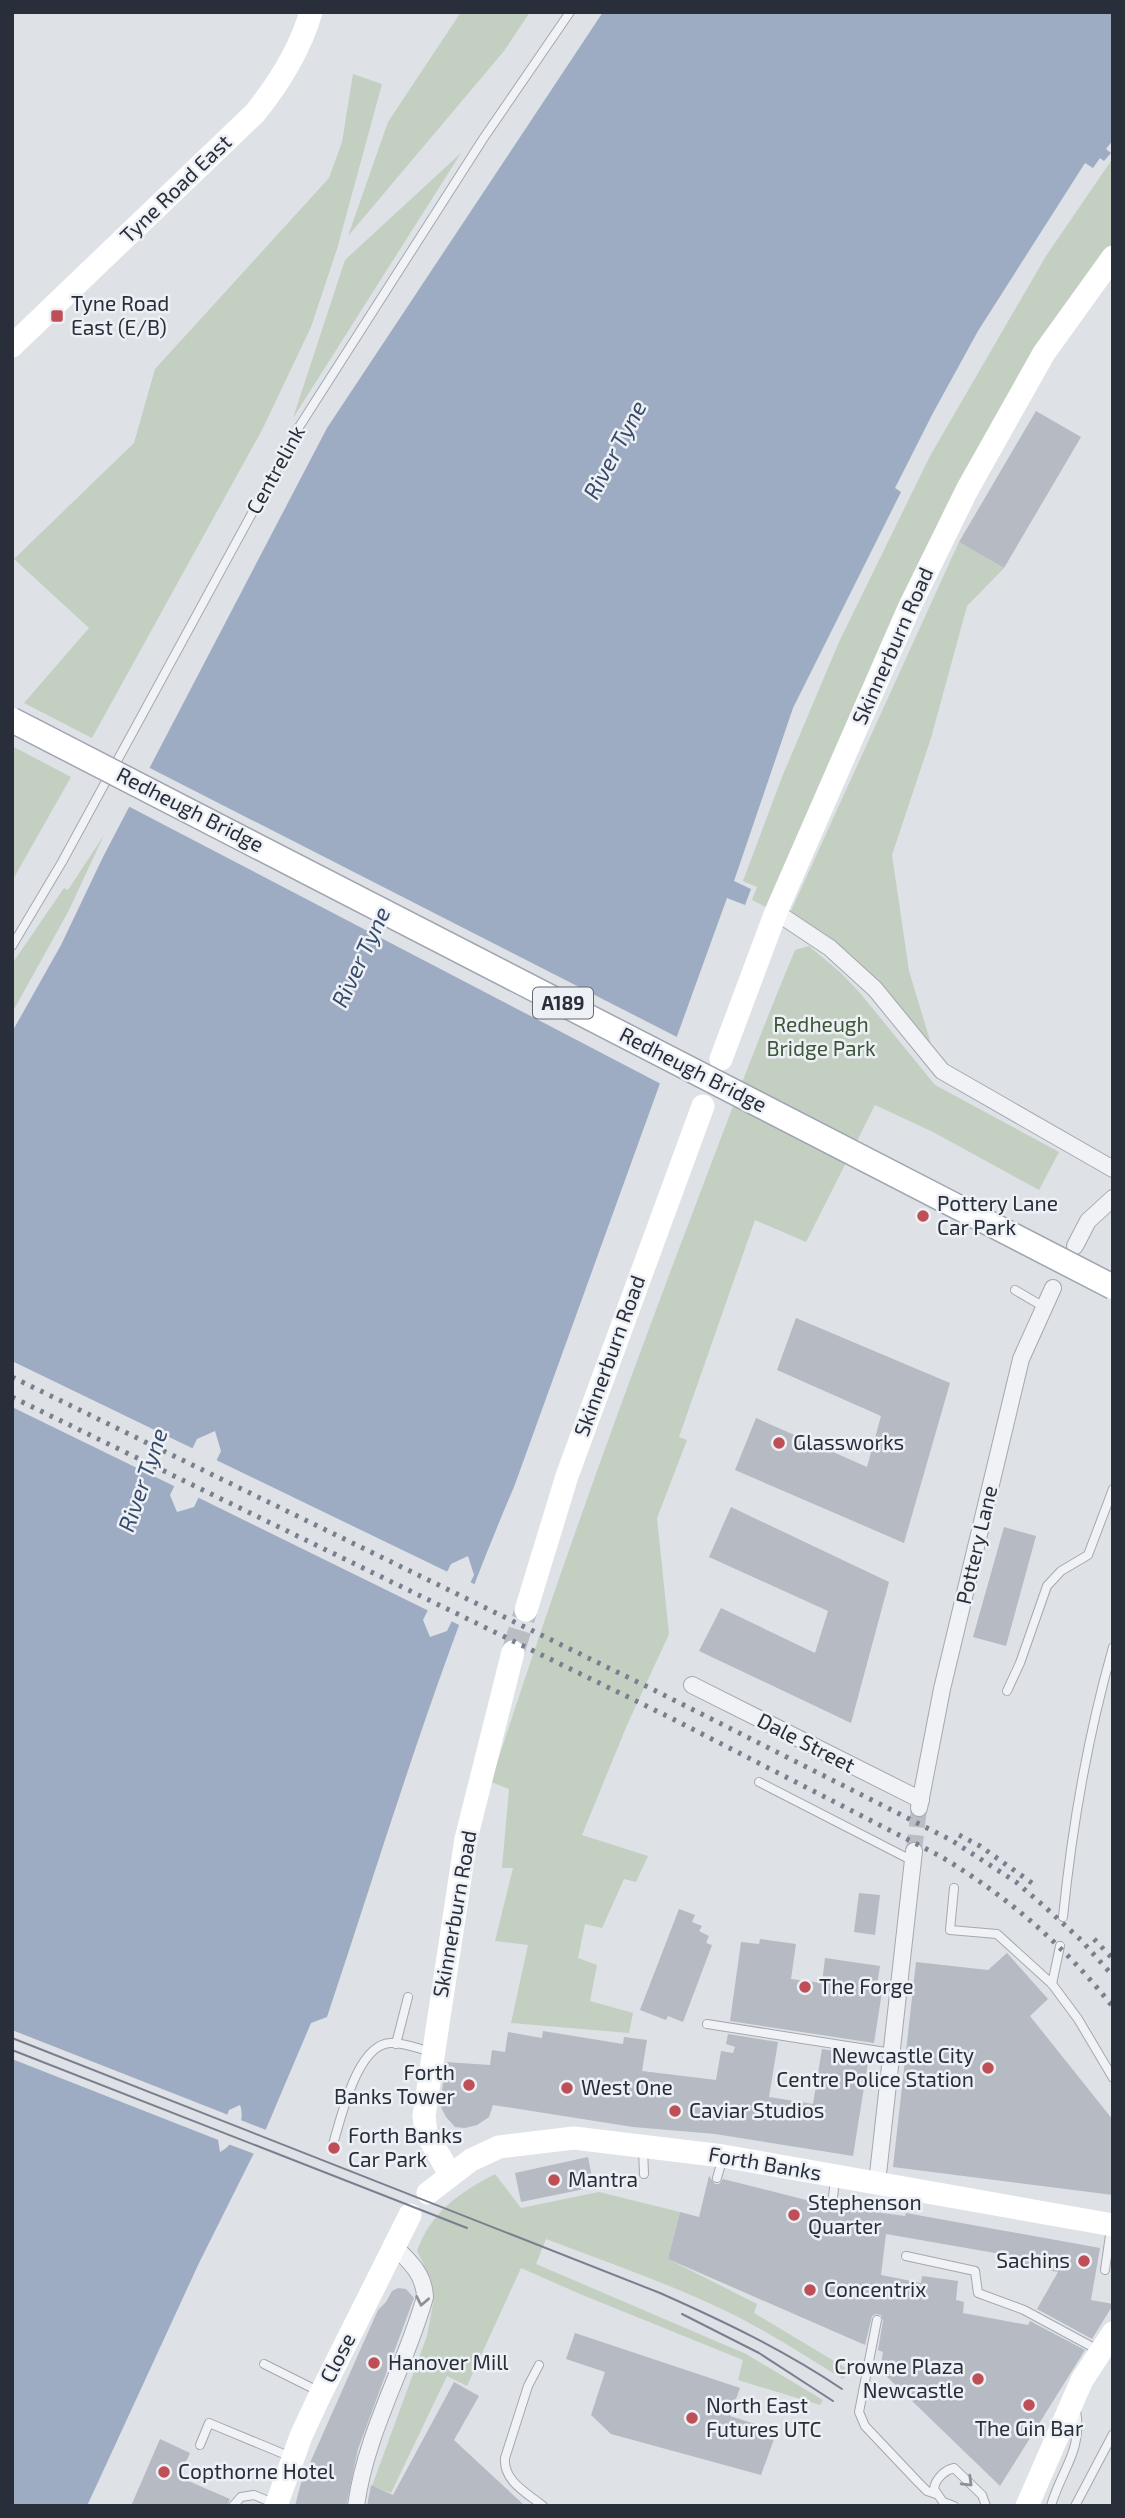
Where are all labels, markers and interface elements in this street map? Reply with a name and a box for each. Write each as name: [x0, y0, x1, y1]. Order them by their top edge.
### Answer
street label: Tyne Road East: [114, 129, 236, 247]
place label: Tyne Road East (E/B): [71, 290, 169, 339]
marker: Tyne Road East (E/B): [49, 308, 65, 324]
water label: River Tyne: [576, 395, 652, 504]
street label: Centrelink: [240, 420, 309, 518]
street label: Skinnerburn Road: [846, 563, 937, 728]
street label: Redheugh Bridge: [113, 761, 268, 857]
water label: River Tyne: [325, 902, 396, 1011]
road number: A189: [533, 987, 593, 1018]
park label: Redheugh Bridge Park: [766, 1011, 876, 1060]
street label: Redheugh Bridge: [616, 1021, 771, 1117]
place label: Pottery Lane Car Park: [937, 1190, 1058, 1239]
marker: Pottery Lane Car Park: [915, 1208, 931, 1224]
street label: Skinnerburn Road: [568, 1272, 649, 1439]
water label: River Tyne: [111, 1424, 173, 1535]
place label: Glassworks: [793, 1429, 904, 1454]
marker: Glassworks: [771, 1435, 787, 1451]
street label: Pottery Lane: [950, 1483, 1001, 1606]
street label: Dale Street: [754, 1706, 860, 1777]
street label: Skinnerburn Road: [427, 1828, 481, 1999]
place label: The Forge: [819, 1973, 914, 1998]
marker: The Forge: [797, 1979, 813, 1995]
place label: Newcastle City Centre Police Station: [776, 2042, 974, 2091]
place label: Forth Banks Tower: [334, 2059, 456, 2108]
marker: Newcastle City Centre Police Station: [980, 2060, 996, 2076]
place label: West One: [581, 2074, 673, 2099]
marker: Forth Banks Tower: [461, 2077, 477, 2093]
marker: West One: [559, 2080, 575, 2096]
place label: Caviar Studios: [689, 2097, 825, 2122]
marker: Caviar Studios: [667, 2103, 683, 2119]
place label: Forth Banks Car Park: [348, 2122, 462, 2171]
marker: Forth Banks Car Park: [326, 2140, 342, 2156]
street label: Forth Banks: [707, 2140, 824, 2185]
place label: Mantra: [568, 2166, 638, 2191]
marker: Mantra: [546, 2172, 562, 2188]
place label: Stephenson Quarter: [808, 2189, 922, 2239]
marker: Stephenson Quarter: [786, 2207, 802, 2223]
place label: Sachins: [996, 2247, 1070, 2272]
marker: Sachins: [1076, 2253, 1092, 2269]
place label: Concentrix: [824, 2276, 926, 2301]
marker: Concentrix: [802, 2282, 818, 2298]
one-way arrow: [416, 2295, 431, 2307]
street label: Close: [314, 2328, 360, 2386]
place label: Hanover Mill: [388, 2349, 509, 2374]
place label: Crowne Plaza Newcastle: [834, 2353, 964, 2402]
marker: Hanover Mill: [366, 2355, 382, 2371]
marker: Crowne Plaza Newcastle: [970, 2371, 986, 2387]
place label: North East Futures UTC: [706, 2392, 822, 2441]
marker: The Gin Bar: [1021, 2397, 1037, 2413]
marker: North East Futures UTC: [684, 2410, 700, 2426]
place label: The Gin Bar: [975, 2415, 1084, 2440]
place label: Copthorne Hotel: [178, 2458, 335, 2483]
marker: Copthorne Hotel: [156, 2464, 172, 2480]
one-way arrow: [960, 2473, 973, 2486]

